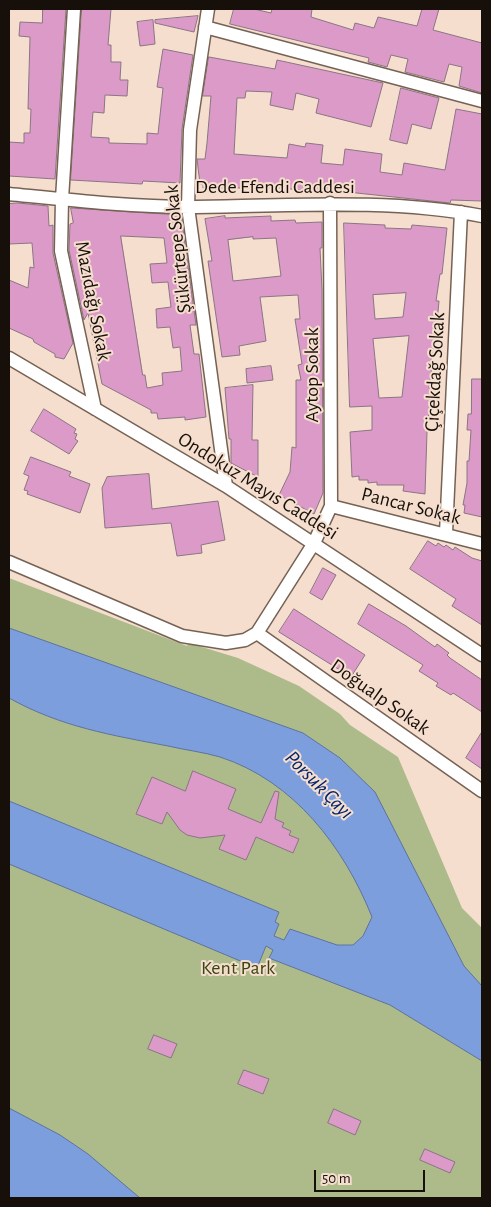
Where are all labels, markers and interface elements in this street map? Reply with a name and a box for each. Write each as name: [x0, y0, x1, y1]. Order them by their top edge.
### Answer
street label: Dede Efendi Caddesi: [195, 175, 355, 199]
street label: Şükürtepe Sokak: [159, 184, 197, 314]
street label: Mazıdağı Sokak: [70, 239, 116, 363]
street label: Çiçekdağ Sokak: [420, 312, 450, 432]
street label: Aytop Sokak: [300, 327, 324, 423]
street label: Ondokuz Mayıs Caddesi: [173, 427, 343, 545]
street label: Pancar Sokak: [359, 482, 463, 530]
street label: Doğualp Sokak: [325, 654, 435, 740]
water label: Porsuk Çayı: [279, 745, 359, 825]
park label: Kent Park: [201, 956, 275, 980]
scale bar: [316, 1160, 427, 1192]
text: 50 m: [322, 1171, 351, 1186]

